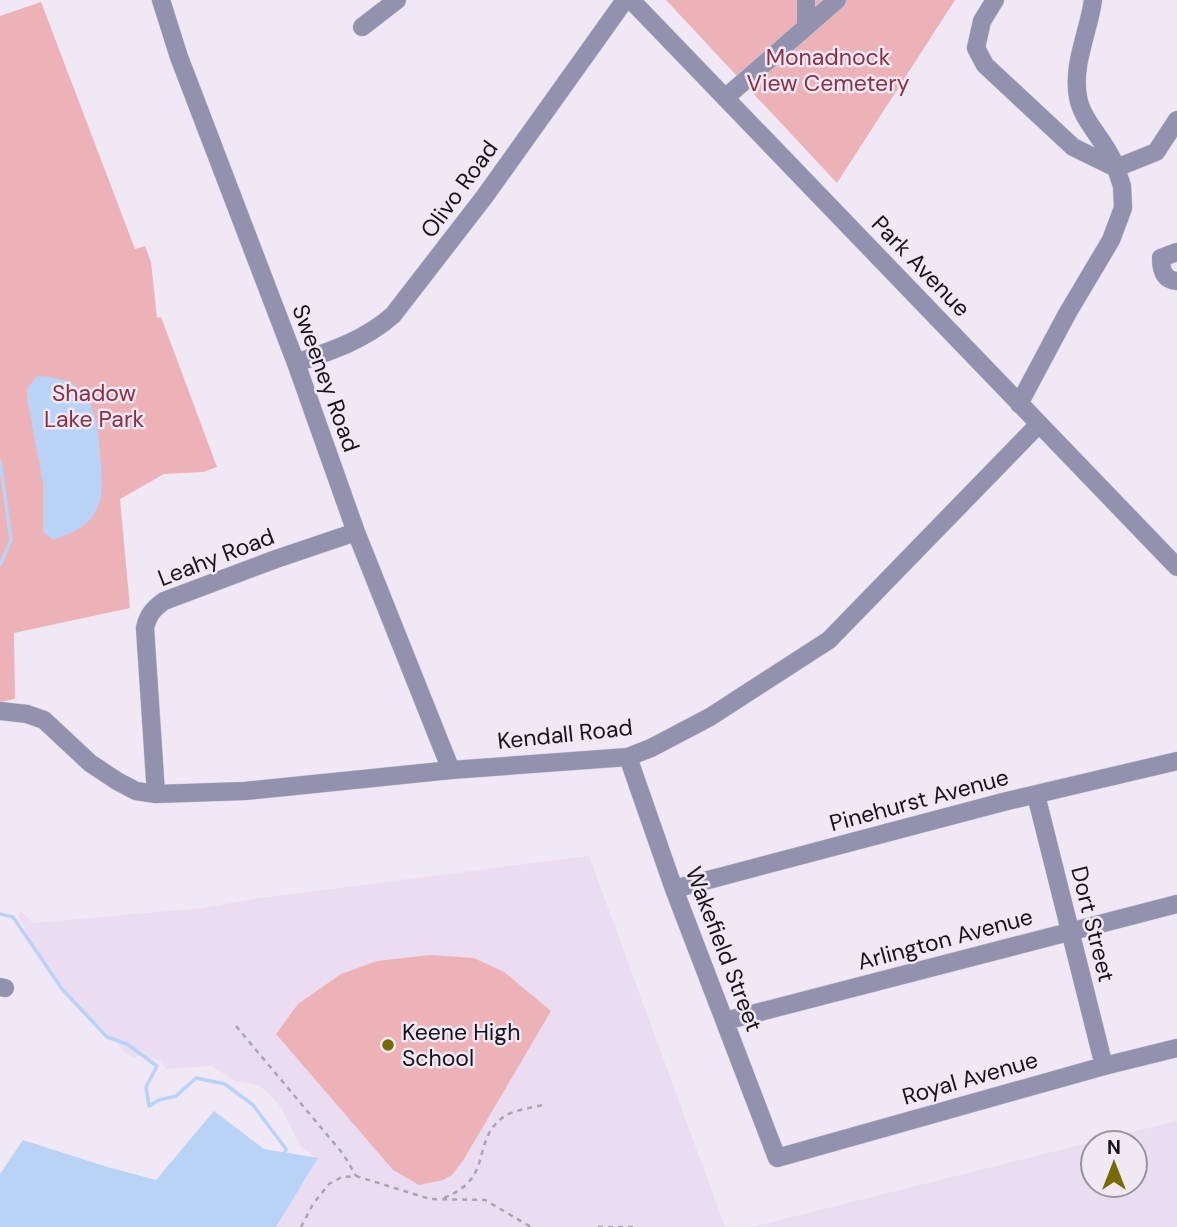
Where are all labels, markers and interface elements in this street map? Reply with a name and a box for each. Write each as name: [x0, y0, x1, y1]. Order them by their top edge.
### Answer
park label: Monadnock View Cemetery: [747, 42, 910, 98]
street label: Olivo Road: [414, 134, 504, 244]
street label: Park Avenue: [865, 209, 977, 323]
street label: Sweeney Road: [285, 300, 367, 456]
park label: Shadow Lake Park: [44, 378, 144, 434]
street label: Leahy Road: [153, 521, 279, 593]
street label: Kendall Road: [496, 712, 634, 756]
street label: Pinehurst Avenue: [826, 762, 1012, 838]
street label: Wakefield Street: [679, 862, 769, 1036]
street label: Dort Street: [1064, 863, 1122, 985]
street label: Arlington Avenue: [854, 901, 1036, 977]
place label: Keene High School: [402, 1017, 520, 1073]
marker: Keene High School: [380, 1037, 396, 1053]
street label: Royal Avenue: [899, 1044, 1041, 1112]
north arrow: [1079, 1129, 1149, 1199]
text: N: [1107, 1135, 1121, 1160]

